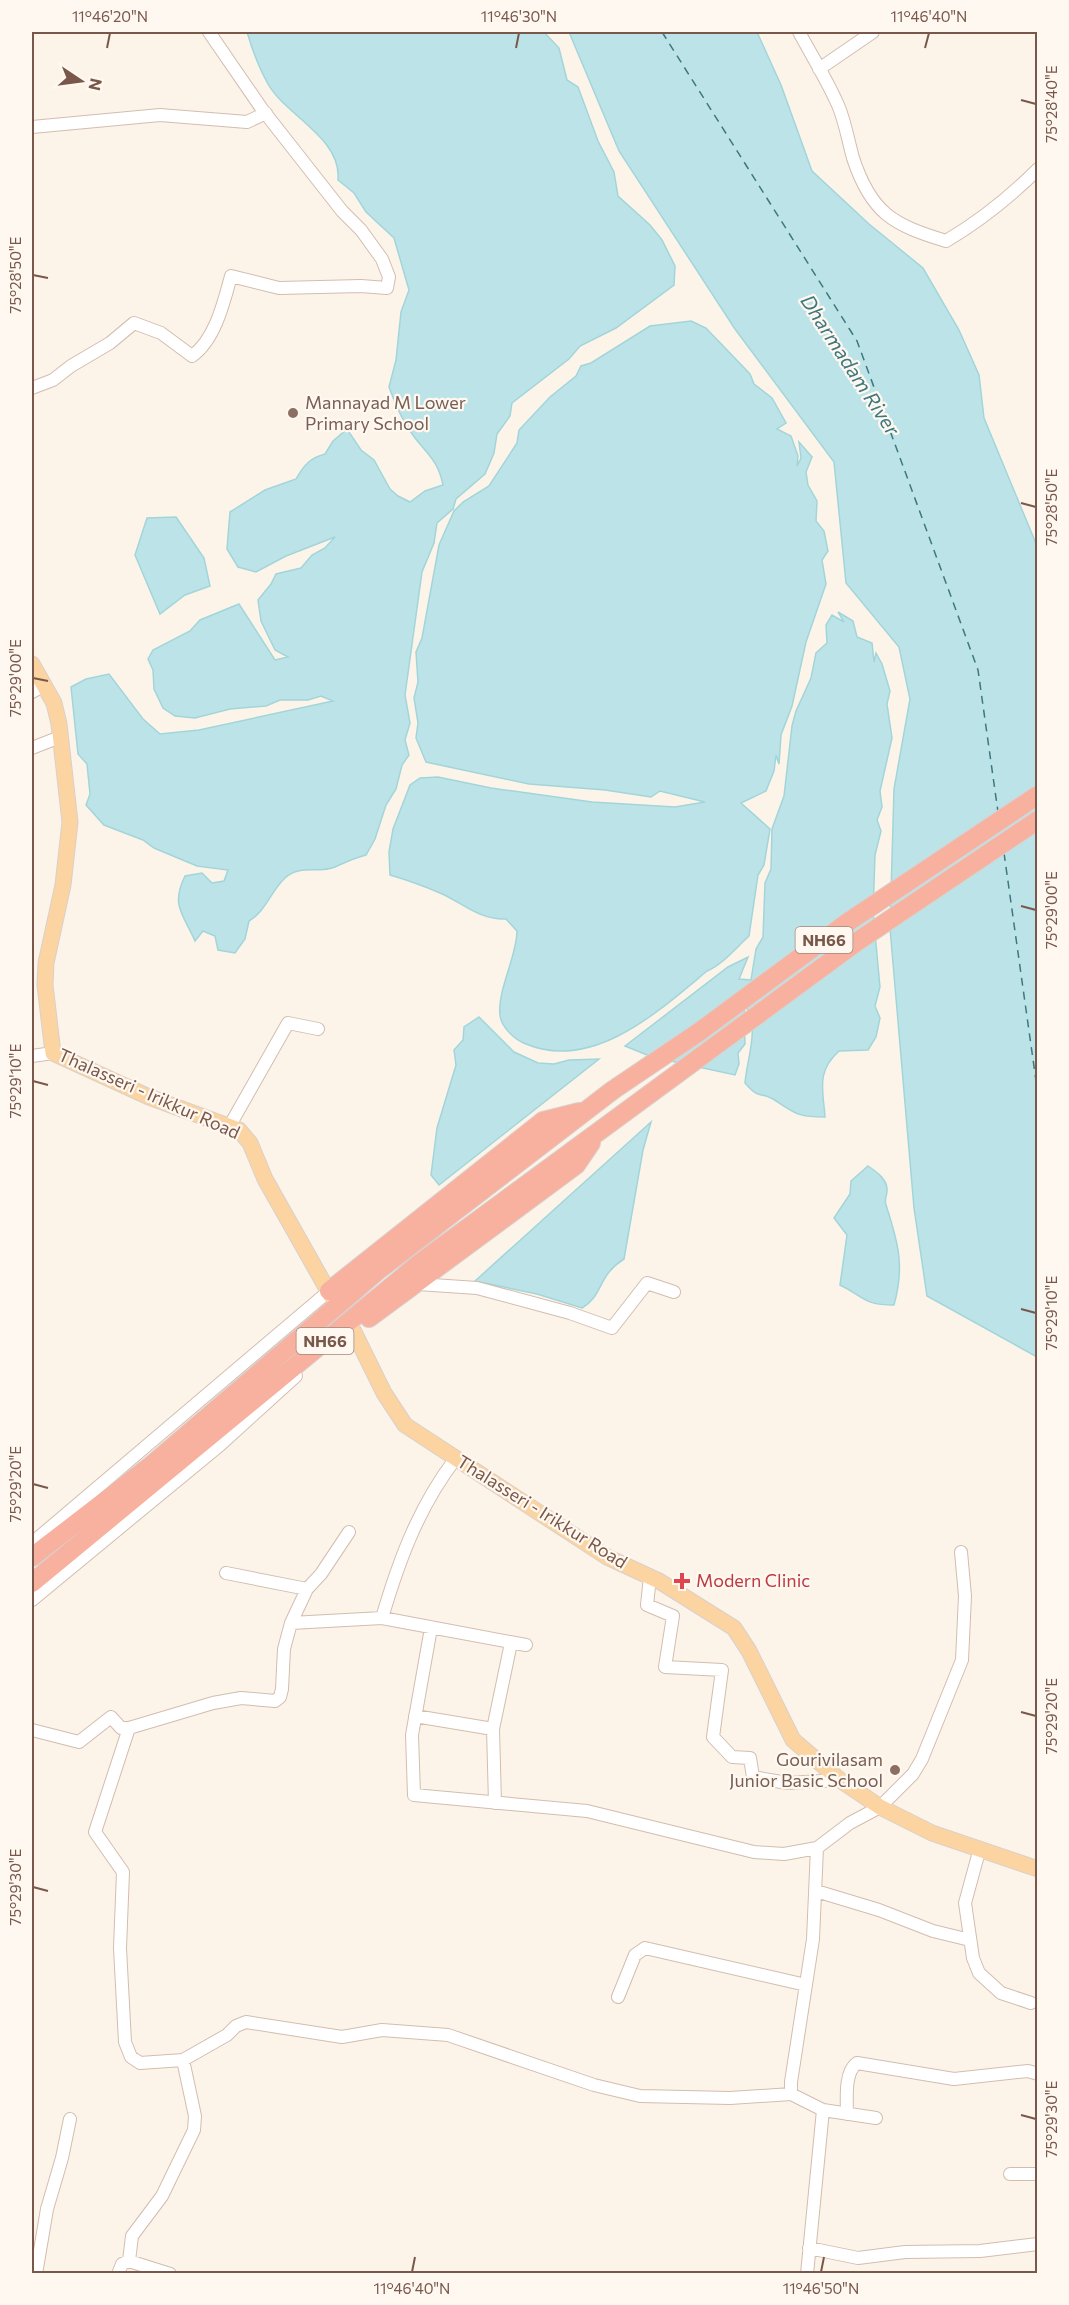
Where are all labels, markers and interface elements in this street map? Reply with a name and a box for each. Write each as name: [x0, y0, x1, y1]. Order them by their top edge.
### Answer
text: 11°46'20"N: [72, 7, 148, 25]
text: 11°46'30"N: [481, 7, 557, 25]
text: 11°46'40"N: [891, 7, 967, 25]
north arrow: [51, 51, 111, 111]
text: 75°28'40"E: [1042, 65, 1060, 143]
text: N: [85, 77, 107, 92]
text: 75°28'50"E: [6, 236, 24, 313]
water label: Dharmadam River: [796, 290, 906, 440]
place label: Mannayad M Lower Primary School: [305, 391, 466, 434]
marker: Mannayad M Lower Primary School: [286, 406, 300, 420]
text: 75°28'50"E: [1042, 468, 1060, 545]
text: 75°29'00"E: [6, 639, 24, 717]
text: 75°29'00"E: [1042, 871, 1060, 949]
road number: NH66: [796, 927, 852, 953]
street label: Thalasseri - Irikkur Road: [55, 1043, 244, 1143]
text: 75°29'10"E: [6, 1044, 24, 1118]
text: 75°29'10"E: [1042, 1276, 1060, 1350]
road number: NH66: [296, 1328, 354, 1354]
text: 75°29'20"E: [6, 1446, 24, 1522]
street label: Thalasseri - Irikkur Road: [453, 1450, 632, 1573]
place label: Modern Clinic: [696, 1569, 810, 1591]
marker: Modern Clinic: [673, 1572, 691, 1590]
text: 75°29'20"E: [1042, 1678, 1060, 1754]
place label: Gourivilasam Junior Basic School: [729, 1748, 883, 1791]
marker: Gourivilasam Junior Basic School: [888, 1763, 902, 1777]
text: 75°29'30"E: [6, 1849, 24, 1925]
text: 75°29'30"E: [1042, 2081, 1060, 2157]
text: 11°46'40"N: [374, 2279, 450, 2297]
text: 11°46'50"N: [783, 2279, 859, 2297]

